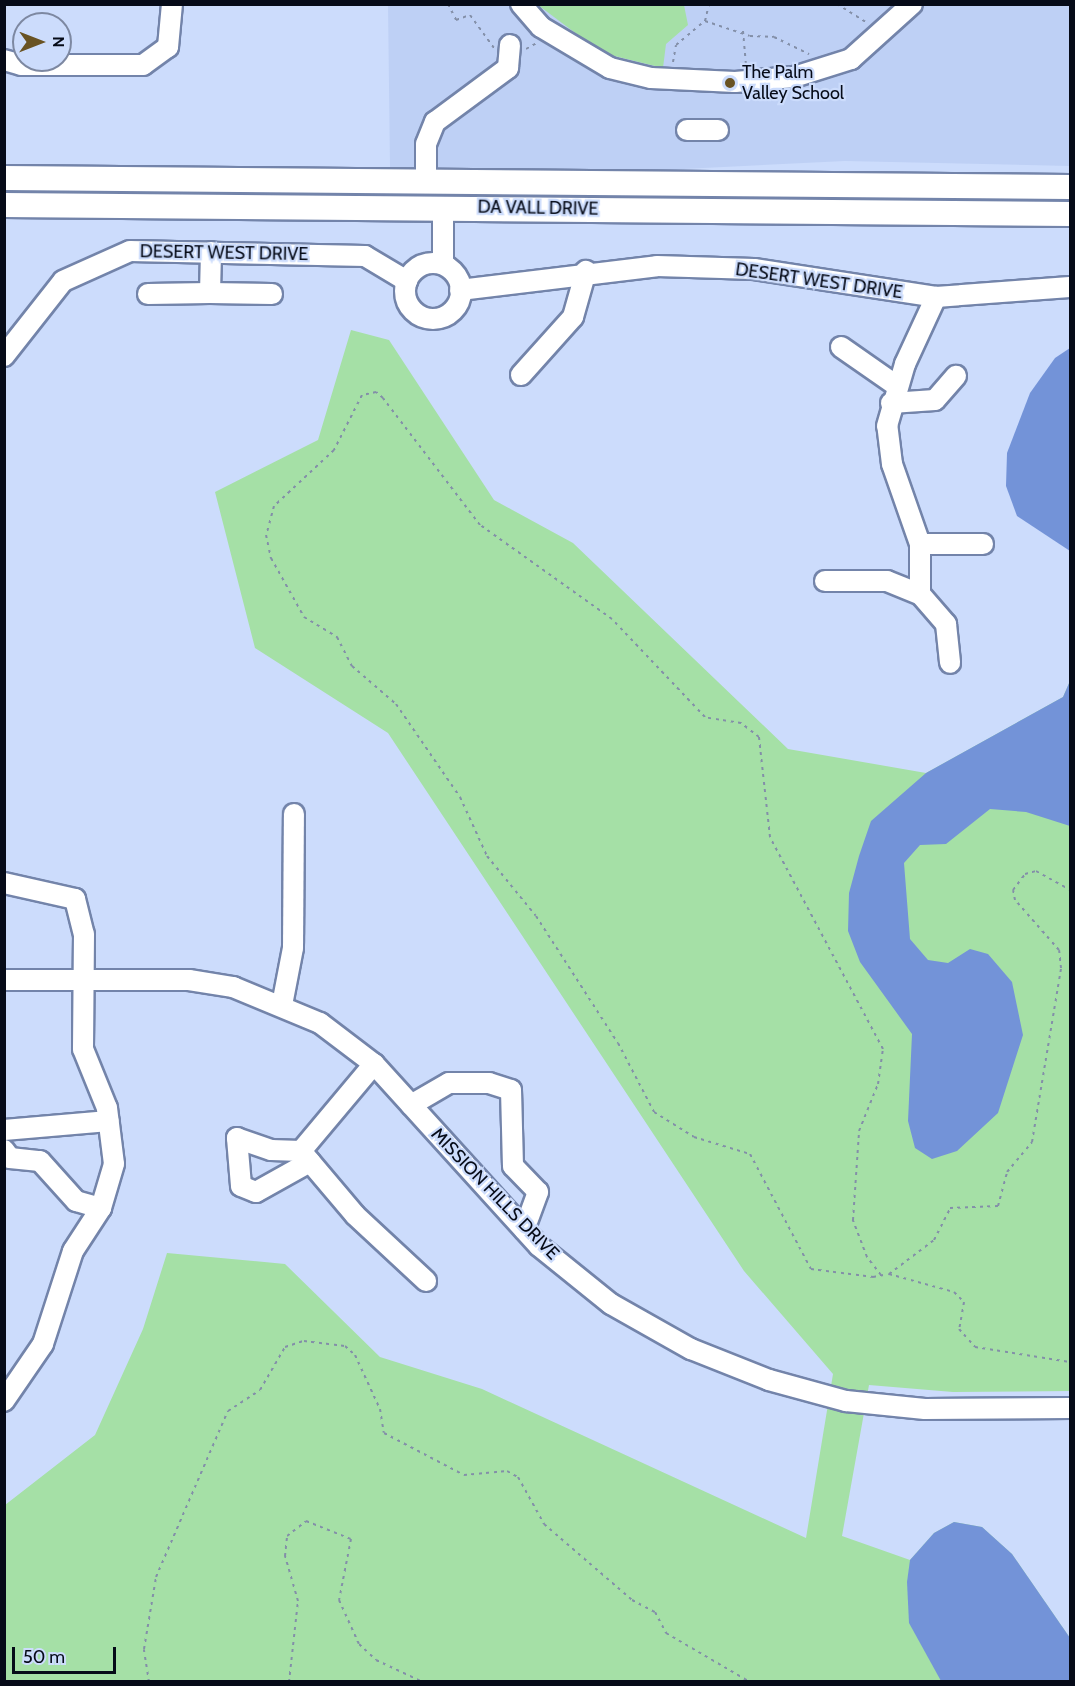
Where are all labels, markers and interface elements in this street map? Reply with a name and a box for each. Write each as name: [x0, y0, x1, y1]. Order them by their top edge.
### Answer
north arrow: [12, 12, 72, 72]
text: N: [49, 36, 68, 48]
place label: The Palm Valley School: [742, 62, 844, 104]
marker: The Palm Valley School: [723, 76, 737, 90]
street label: DA VALL DRIVE: [477, 196, 599, 220]
street label: DESERT WEST DRIVE: [140, 241, 308, 265]
street label: DESERT WEST DRIVE: [734, 259, 904, 303]
street label: MISSION HILLS DRIVE: [427, 1124, 563, 1264]
scale bar: [15, 1635, 118, 1673]
text: 50 m: [23, 1646, 65, 1668]

